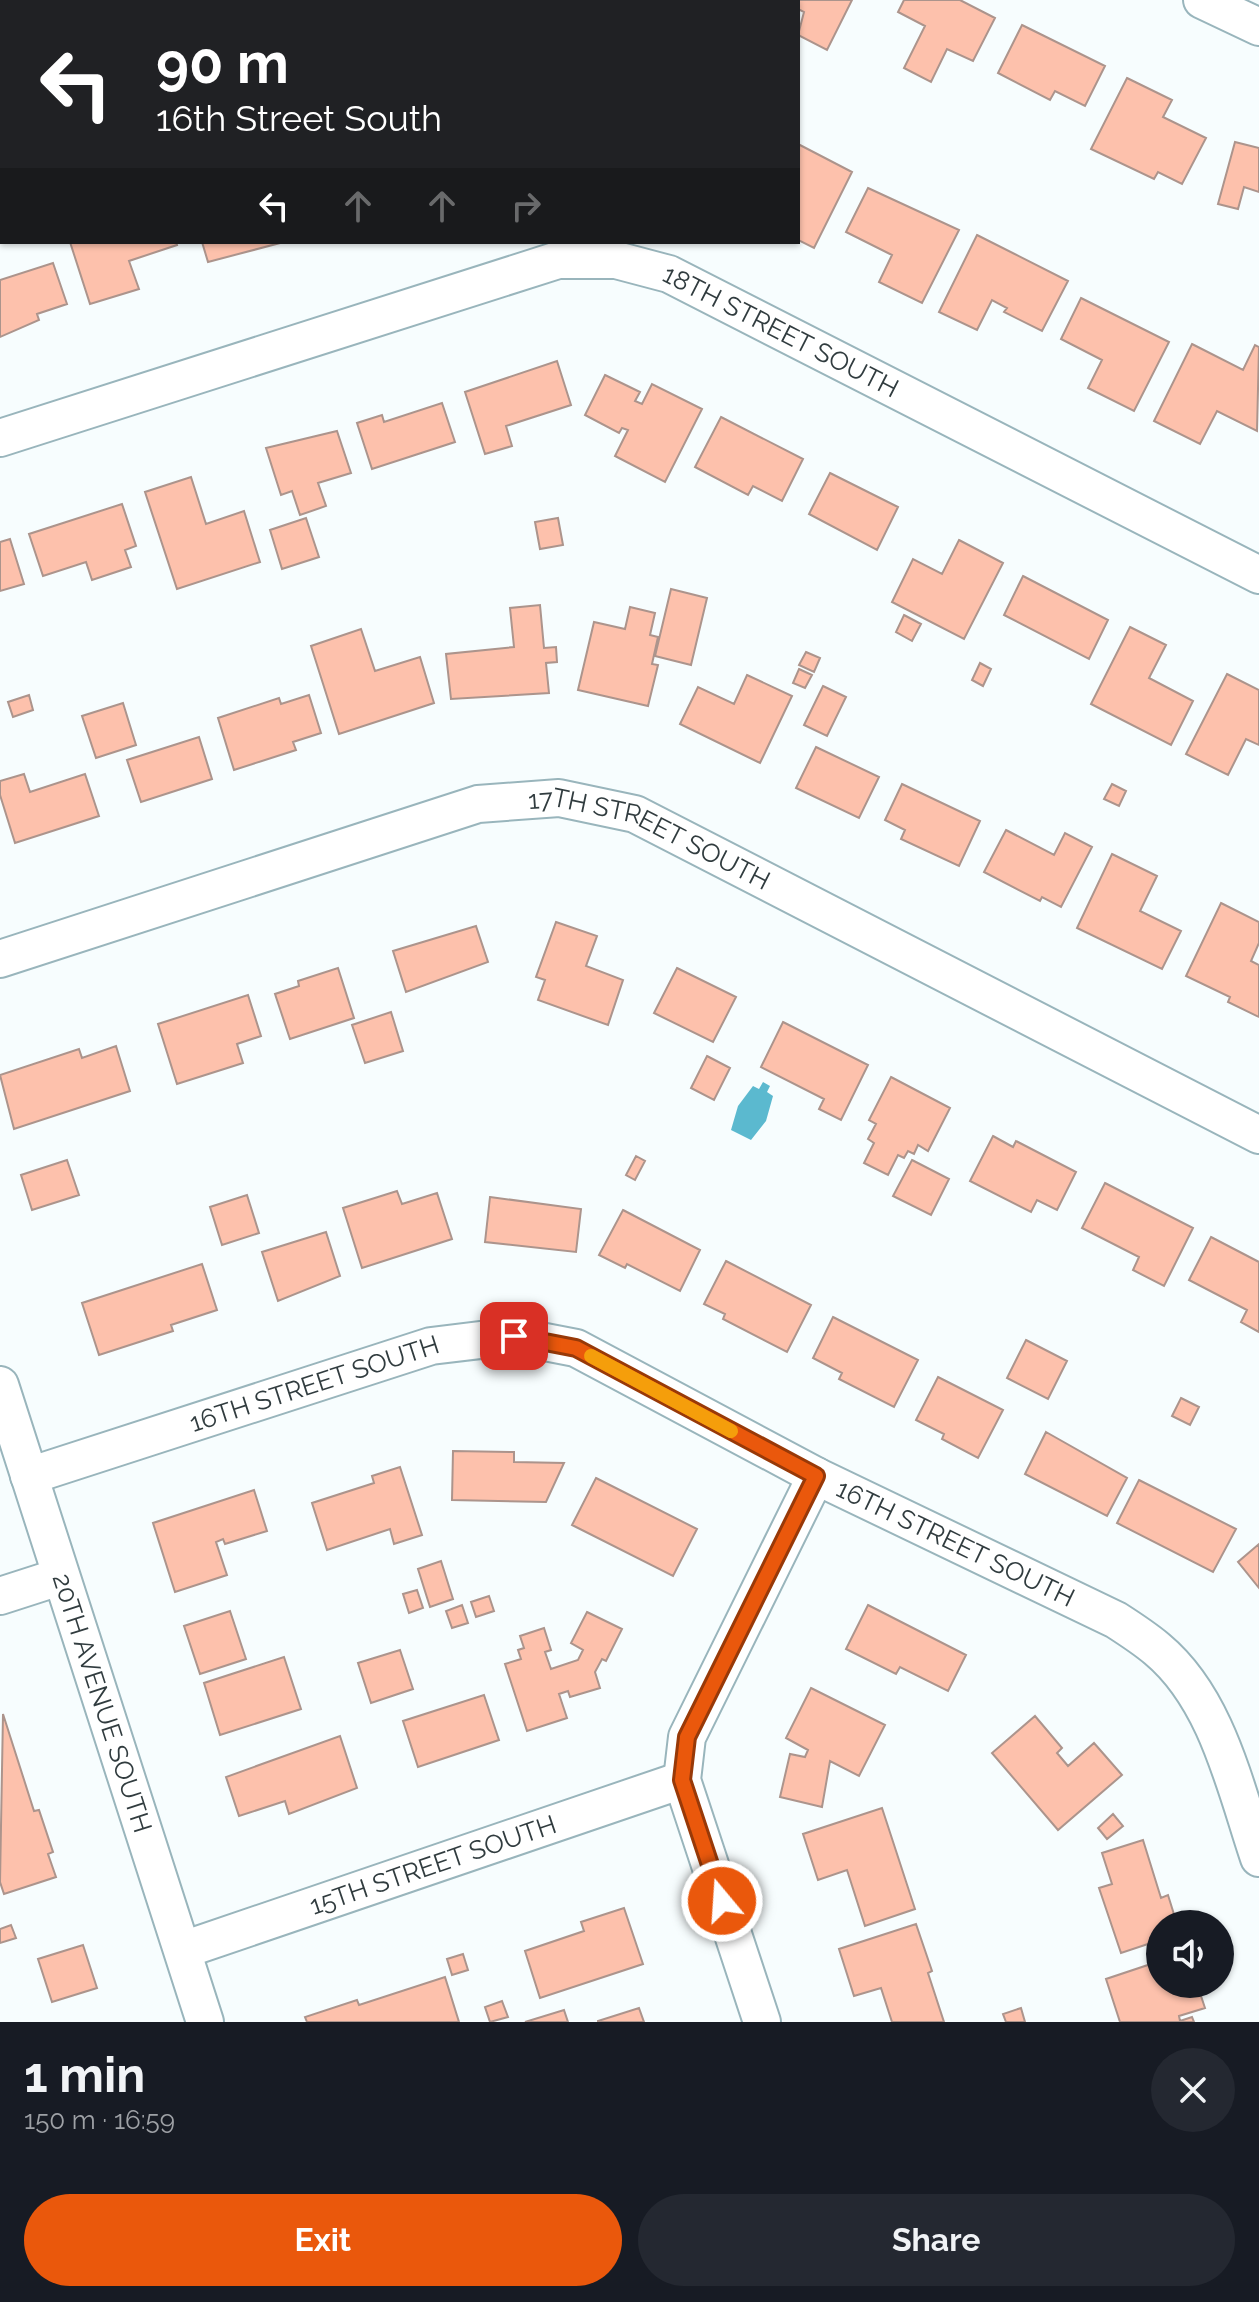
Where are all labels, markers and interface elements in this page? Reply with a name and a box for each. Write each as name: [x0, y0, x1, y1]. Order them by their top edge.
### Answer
text: 90 m: [156, 30, 289, 96]
icon: left: [24, 32, 128, 136]
text: 16th Street South: [156, 97, 442, 139]
icon: left: [252, 184, 296, 228]
icon: ahead: [336, 184, 380, 228]
icon: ahead: [420, 184, 464, 228]
icon: right: [504, 184, 548, 228]
street label: 18TH STREET SOUTH: [658, 259, 904, 404]
street label: 17TH STREET SOUTH: [527, 782, 775, 896]
pin: [480, 1302, 548, 1370]
icon: arrive: [492, 1314, 536, 1358]
street label: 16TH STREET SOUTH: [186, 1329, 443, 1438]
street label: 16TH STREET SOUTH: [832, 1473, 1079, 1613]
street label: 20TH AVENUE SOUTH: [47, 1570, 158, 1836]
street label: 15TH STREET SOUTH: [306, 1809, 560, 1921]
position arrow: [680, 1859, 764, 1943]
map controls: [1146, 1910, 1234, 1998]
button: sound: [1146, 1910, 1234, 1998]
text: 1 min: [24, 2047, 145, 2103]
button: close: [1151, 2048, 1235, 2132]
text: 150 m · 16:59: [24, 2105, 175, 2135]
button: Exit: [24, 2194, 622, 2286]
button: Share: [638, 2194, 1235, 2286]

